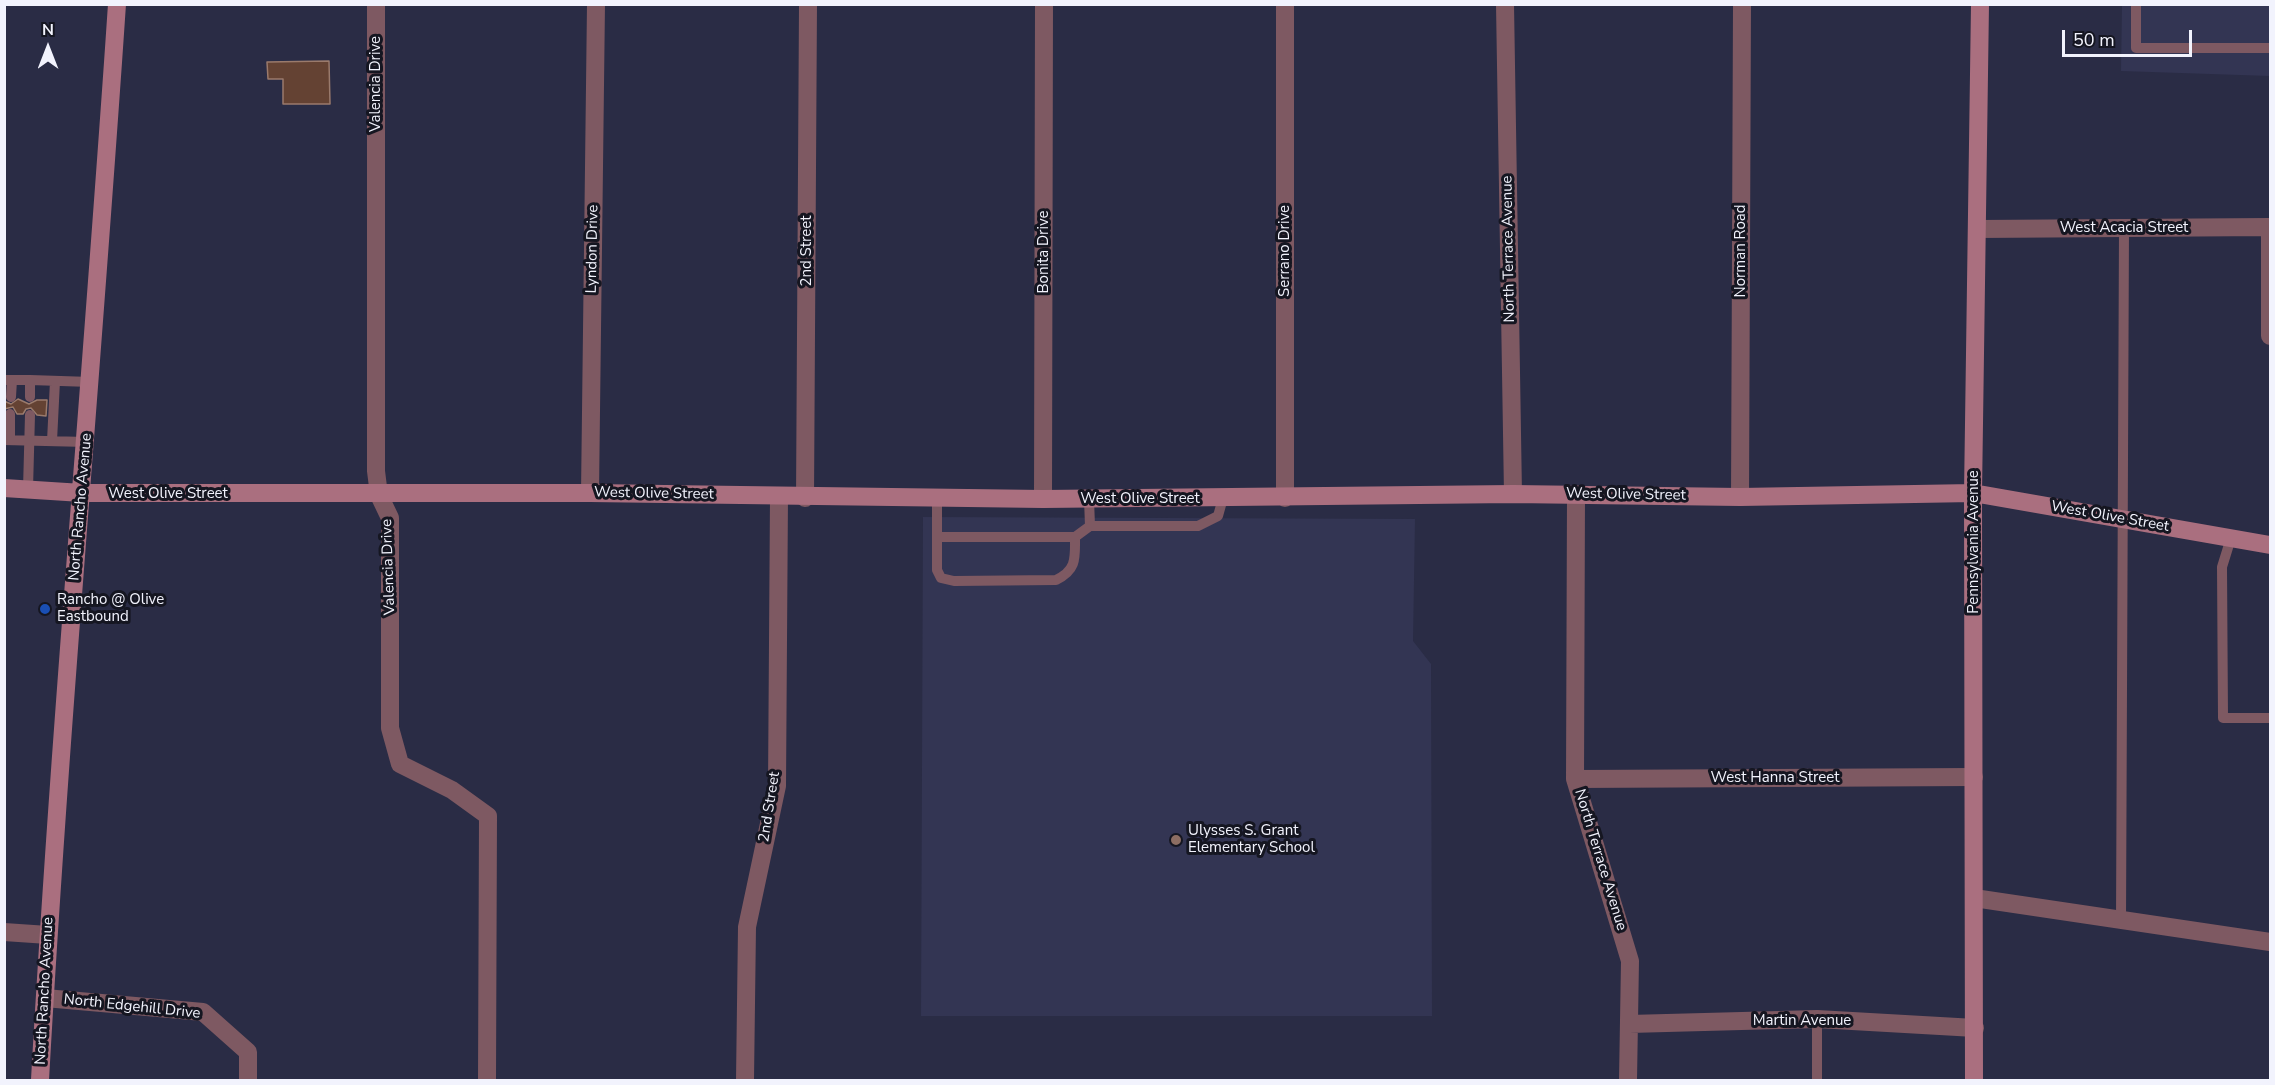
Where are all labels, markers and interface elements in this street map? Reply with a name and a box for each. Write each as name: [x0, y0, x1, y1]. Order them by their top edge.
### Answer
north arrow: [18, 18, 78, 78]
scale bar: [2065, 18, 2196, 56]
text: N: [42, 19, 54, 41]
text: 50 m: [2073, 28, 2115, 52]
street label: Valencia Drive: [367, 36, 385, 132]
street label: North Terrace Avenue: [1499, 175, 1519, 323]
street label: Lyndon Drive: [583, 204, 603, 294]
street label: Serrano Drive: [1276, 205, 1294, 297]
street label: Norman Road: [1732, 205, 1750, 297]
street label: Bonita Drive: [1035, 210, 1053, 294]
street label: 2nd Street: [798, 215, 816, 287]
street label: West Acacia Street: [2060, 219, 2188, 237]
street label: North Rancho Avenue: [66, 432, 96, 582]
street label: Pennsylvania Avenue: [1965, 470, 1983, 614]
street label: West Olive Street: [594, 484, 714, 504]
street label: West Olive Street: [108, 485, 228, 503]
street label: West Olive Street: [1566, 485, 1686, 505]
street label: West Olive Street: [1080, 490, 1200, 508]
street label: West Olive Street: [2050, 498, 2170, 536]
street label: Valencia Drive: [378, 519, 400, 615]
place label: Rancho @ Olive Eastbound: [57, 591, 164, 626]
marker: Rancho @ Olive Eastbound: [38, 602, 52, 616]
street label: West Hanna Street: [1711, 769, 1839, 787]
street label: 2nd Street: [756, 771, 784, 843]
street label: North Terrace Avenue: [1570, 787, 1630, 933]
place label: Ulysses S. Grant Elementary School: [1188, 822, 1315, 857]
marker: Ulysses S. Grant Elementary School: [1169, 833, 1183, 847]
street label: North Rancho Avenue: [32, 917, 58, 1065]
street label: North Edgehill Drive: [63, 991, 201, 1023]
street label: Martin Avenue: [1753, 1012, 1851, 1030]

